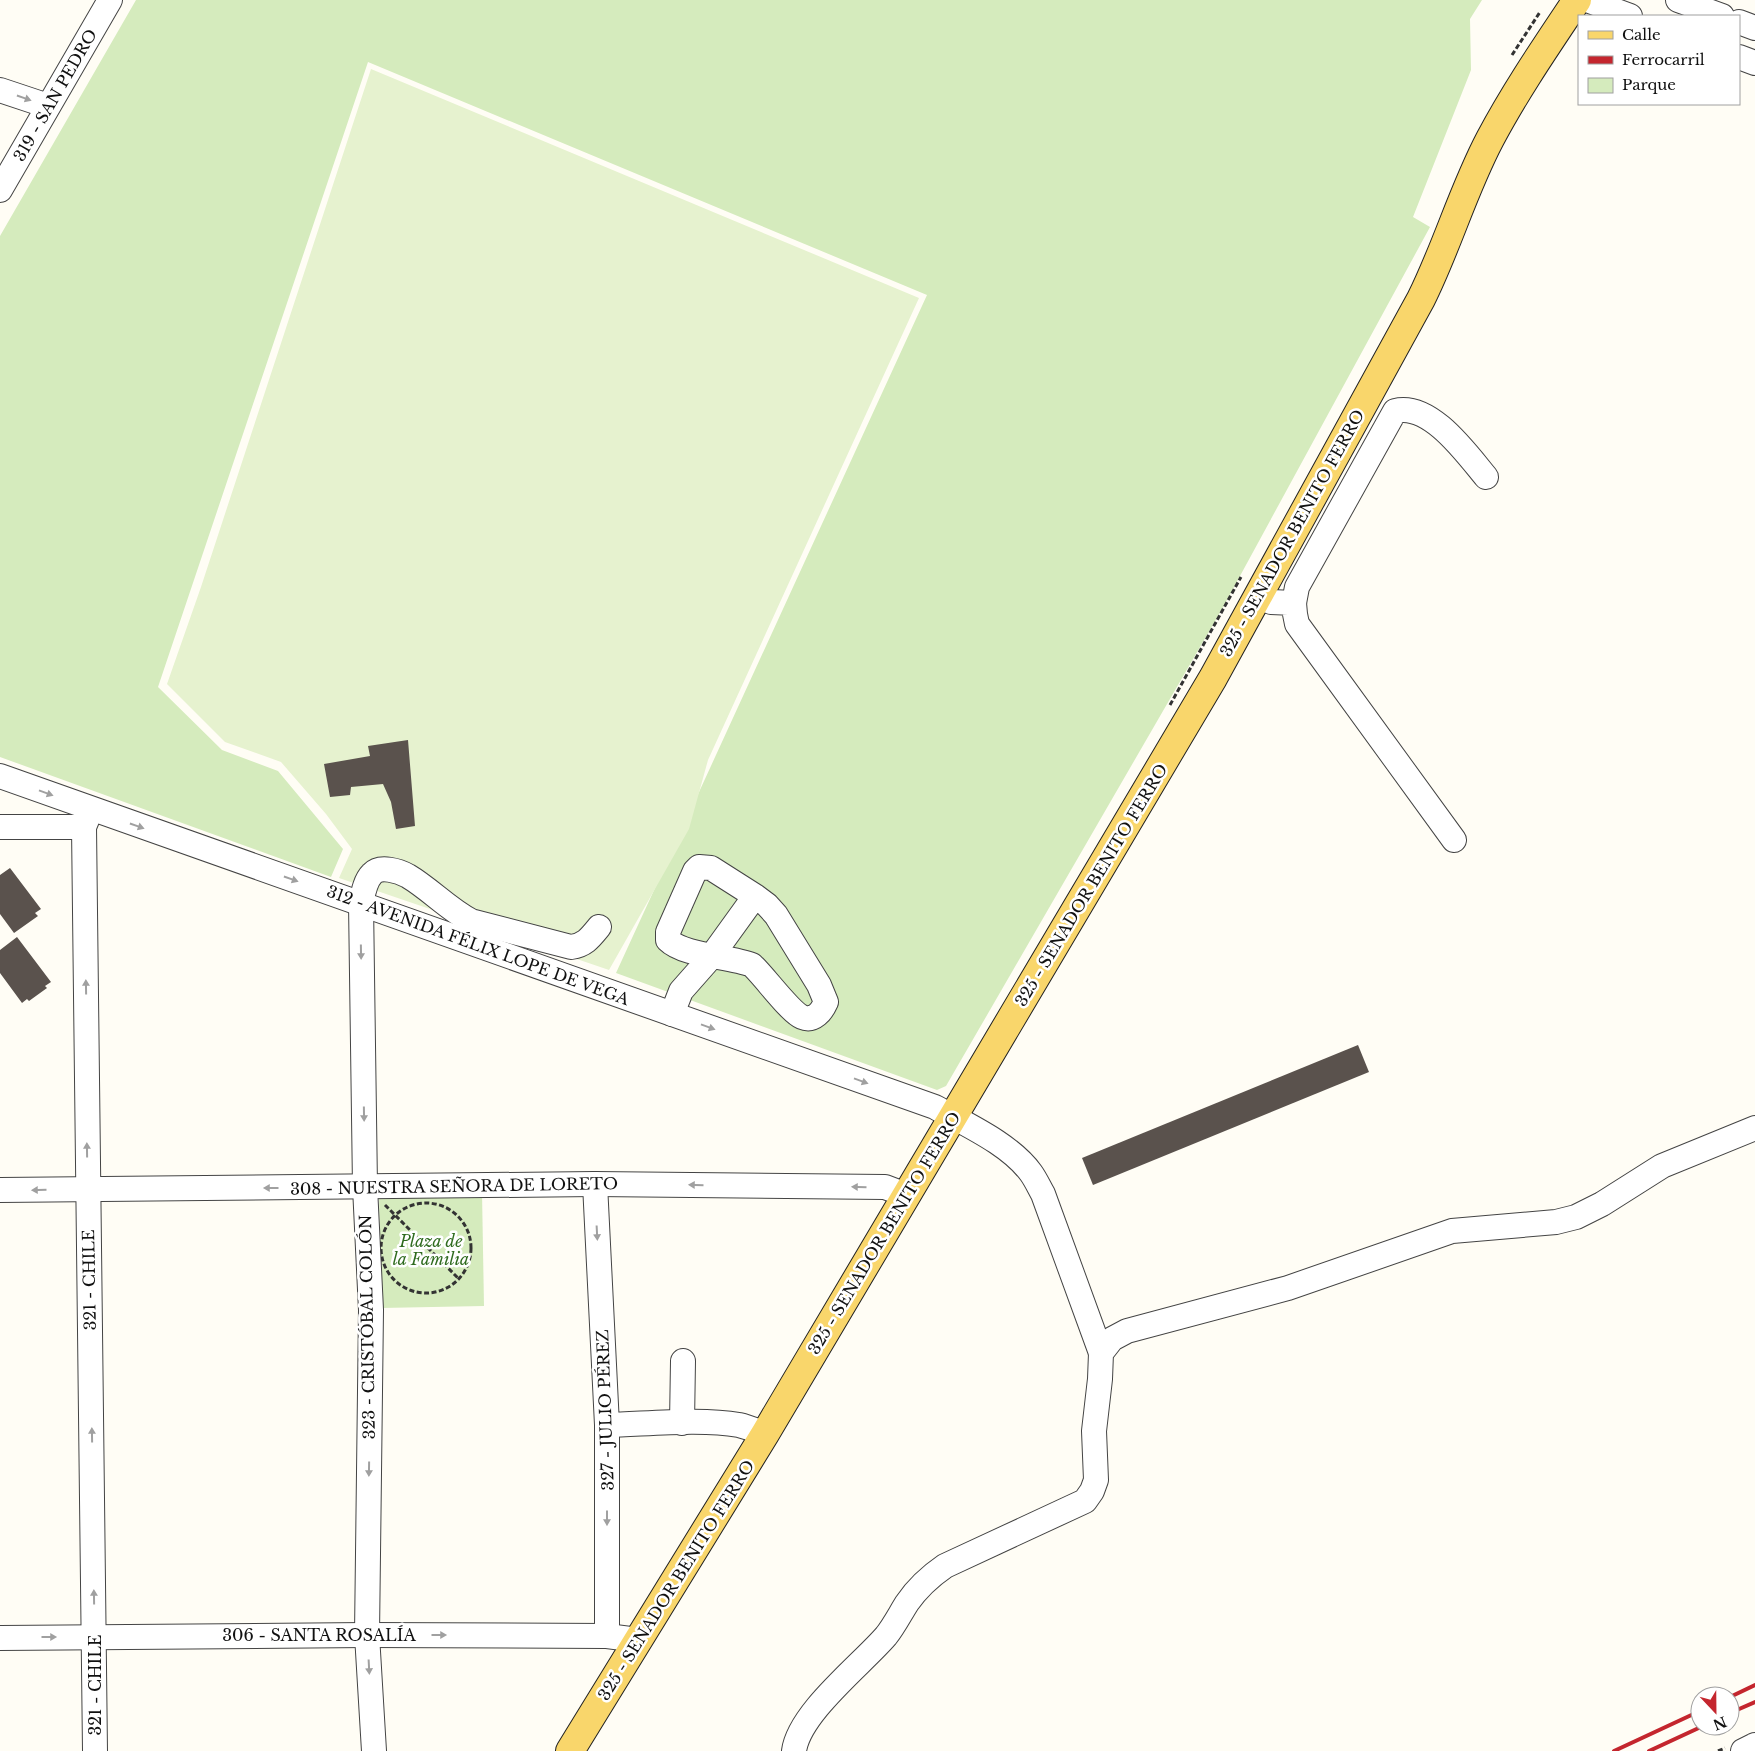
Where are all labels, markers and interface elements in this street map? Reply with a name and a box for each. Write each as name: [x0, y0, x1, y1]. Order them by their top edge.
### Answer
legend: [1578, 15, 1740, 105]
street label: 319 - SAN PEDRO: [9, 25, 101, 165]
text: Calle: [1622, 25, 1661, 44]
text: Ferrocarril: [1622, 50, 1705, 69]
text: Parque: [1622, 75, 1676, 94]
one-way arrow: [17, 94, 32, 102]
street label: 325 - SENADOR BENITO FERRO: [1216, 406, 1368, 660]
street label: 325 - SENADOR BENITO FERRO: [1010, 760, 1172, 1010]
one-way arrow: [38, 790, 53, 797]
one-way arrow: [130, 823, 145, 830]
one-way arrow: [284, 875, 299, 883]
street label: 312 - AVENIDA FÉLIX LOPE DE VEGA: [324, 881, 633, 1009]
one-way arrow: [357, 944, 365, 960]
one-way arrow: [82, 979, 90, 995]
one-way arrow: [701, 1023, 716, 1031]
one-way arrow: [854, 1077, 869, 1085]
one-way arrow: [360, 1107, 368, 1123]
street label: 325 - SENADOR BENITO FERRO: [803, 1108, 965, 1358]
one-way arrow: [83, 1142, 91, 1158]
street label: 308 - NUESTRA SEÑORA DE LORETO: [290, 1172, 618, 1199]
one-way arrow: [688, 1181, 704, 1189]
one-way arrow: [850, 1182, 866, 1190]
one-way arrow: [263, 1184, 279, 1192]
one-way arrow: [30, 1186, 46, 1194]
street label: 323 - CRISTÓBAL COLÓN: [355, 1214, 379, 1440]
one-way arrow: [594, 1225, 602, 1241]
street label: 321 - CHILE: [78, 1229, 100, 1331]
park label: Plaza de la Familia: [393, 1231, 469, 1269]
street label: 327 - JULIO PÉREZ: [592, 1329, 618, 1491]
one-way arrow: [88, 1427, 96, 1443]
street label: 325 - SENADOR BENITO FERRO: [594, 1456, 758, 1704]
one-way arrow: [365, 1461, 373, 1477]
one-way arrow: [603, 1510, 611, 1526]
one-way arrow: [90, 1589, 98, 1605]
street label: 306 - SANTA ROSALÍA: [222, 1625, 416, 1645]
one-way arrow: [431, 1631, 447, 1639]
one-way arrow: [41, 1633, 57, 1641]
street label: 321 - CHILE: [85, 1635, 105, 1735]
one-way arrow: [366, 1659, 374, 1675]
north arrow: [1690, 1686, 1740, 1736]
text: N: [1710, 1712, 1729, 1734]

